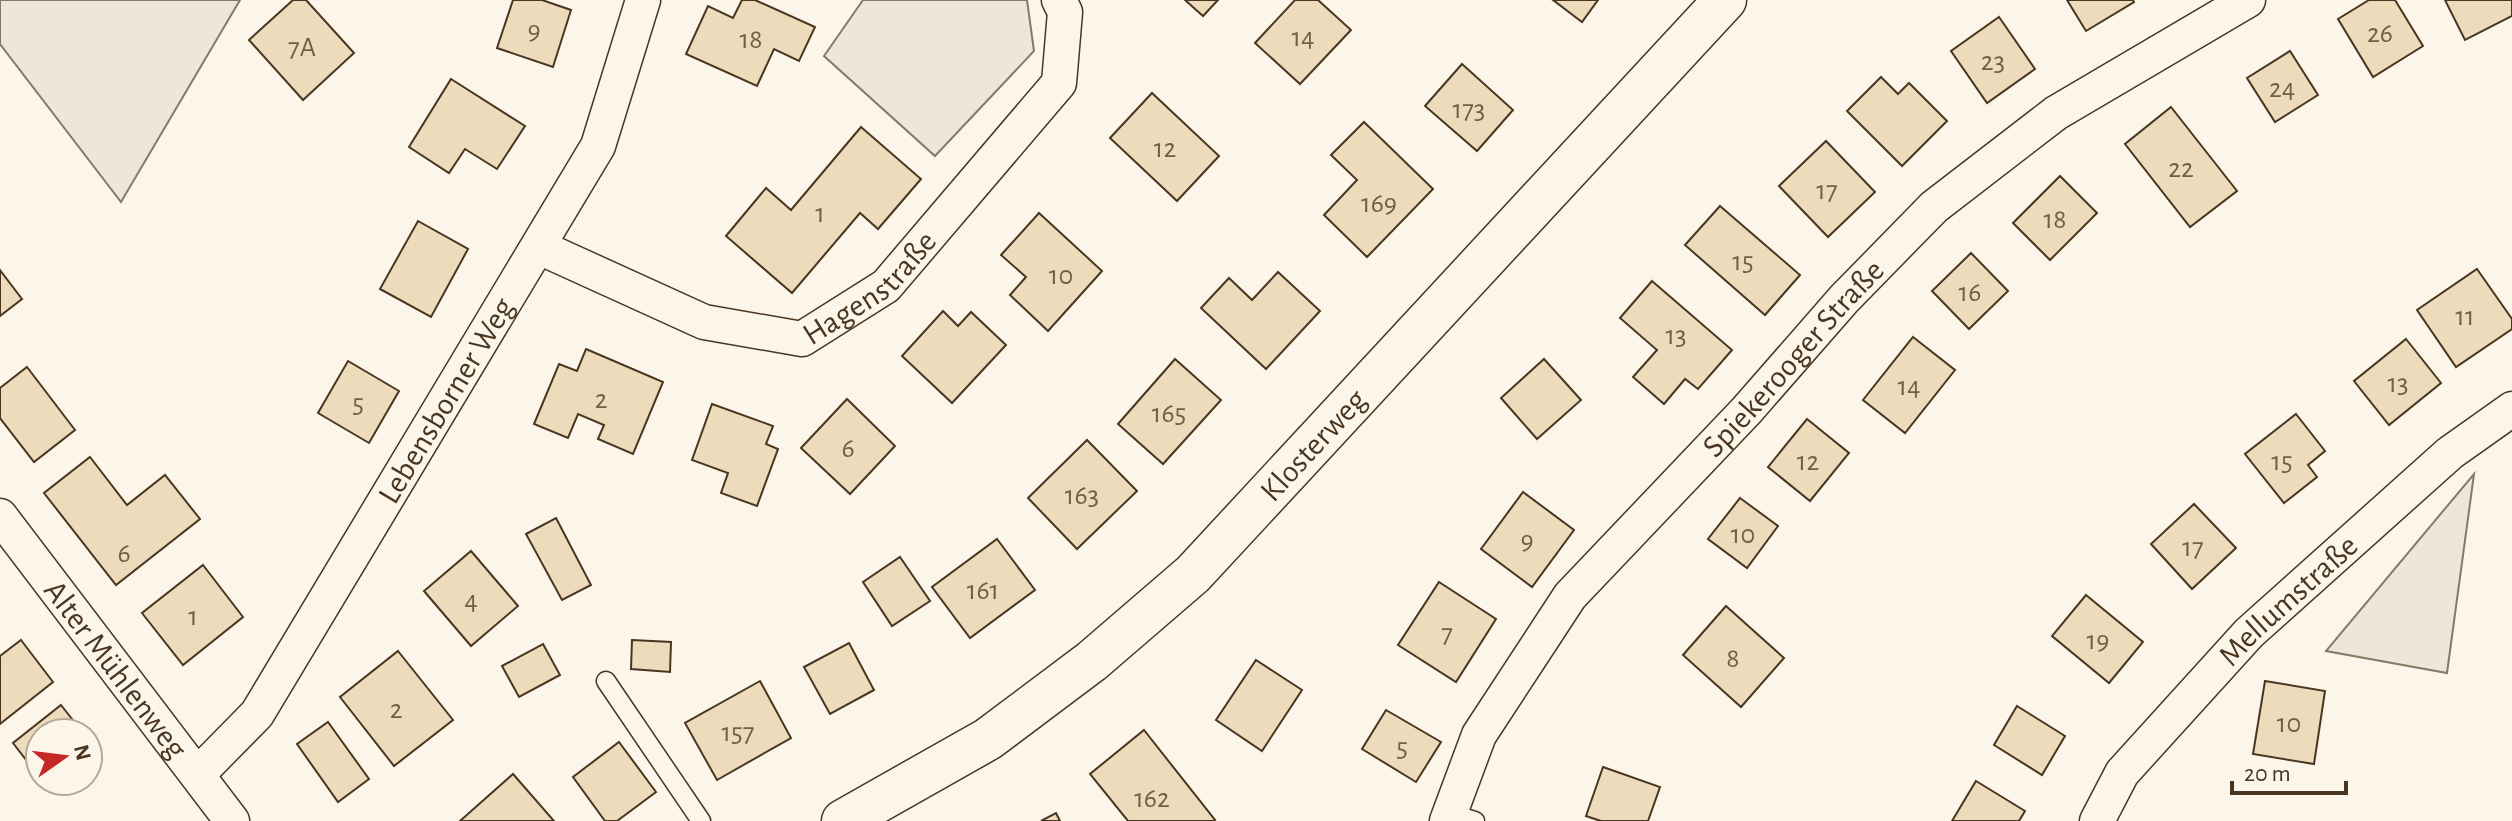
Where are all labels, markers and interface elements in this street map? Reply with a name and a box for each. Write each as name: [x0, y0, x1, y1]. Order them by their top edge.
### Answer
house number: 9: [527, 17, 541, 45]
house number: 26: [2367, 20, 2393, 48]
house number: 14: [1291, 24, 1315, 52]
house number: 18: [740, 26, 762, 54]
house number: 7A: [288, 34, 316, 62]
house number: 23: [1981, 48, 2005, 76]
house number: 24: [2269, 75, 2295, 103]
house number: 173: [1453, 96, 1485, 124]
house number: 12: [1154, 135, 1176, 163]
house number: 22: [2168, 155, 2194, 183]
house number: 17: [1816, 177, 1838, 205]
house number: 169: [1361, 190, 1397, 218]
house number: 1: [815, 200, 825, 228]
house number: 18: [2044, 206, 2066, 234]
street label: Hagenstraße: [797, 225, 942, 351]
house number: 15: [1732, 248, 1754, 276]
street label: Spiekerooger Straße: [1697, 254, 1890, 463]
house number: 10: [1049, 262, 1073, 290]
house number: 16: [1959, 279, 1981, 307]
street label: Lebensborner Weg: [372, 292, 520, 509]
house number: 11: [2455, 303, 2475, 331]
house number: 13: [1665, 322, 1687, 350]
house number: 13: [2387, 370, 2409, 398]
house number: 14: [1897, 373, 1921, 401]
street label: Klosterweg: [1254, 383, 1373, 508]
house number: 2: [595, 386, 607, 414]
house number: 5: [352, 390, 364, 418]
house number: 165: [1152, 400, 1186, 428]
house number: 6: [841, 435, 855, 463]
house number: 12: [1797, 448, 1819, 476]
house number: 15: [2271, 448, 2293, 476]
house number: 163: [1065, 482, 1099, 510]
house number: 10: [1731, 521, 1755, 549]
house number: 9: [1520, 527, 1534, 555]
street label: Mellumstraße: [2213, 529, 2364, 672]
house number: 17: [2182, 534, 2204, 562]
house number: 6: [117, 540, 131, 568]
street label: Alter Mühlenweg: [38, 575, 193, 765]
house number: 161: [967, 577, 999, 605]
house number: 4: [464, 587, 478, 615]
house number: 1: [188, 603, 198, 631]
house number: 7: [1441, 620, 1453, 648]
house number: 19: [2087, 627, 2109, 655]
house number: 8: [1726, 645, 1740, 673]
house number: 2: [390, 696, 402, 724]
house number: 10: [2277, 710, 2301, 738]
north arrow: [24, 717, 104, 797]
house number: 157: [721, 719, 755, 747]
house number: 5: [1396, 734, 1408, 762]
text: N: [70, 742, 95, 762]
scale bar: [2232, 745, 2346, 795]
text: 20 m: [2244, 762, 2291, 786]
house number: 162: [1134, 785, 1170, 813]

